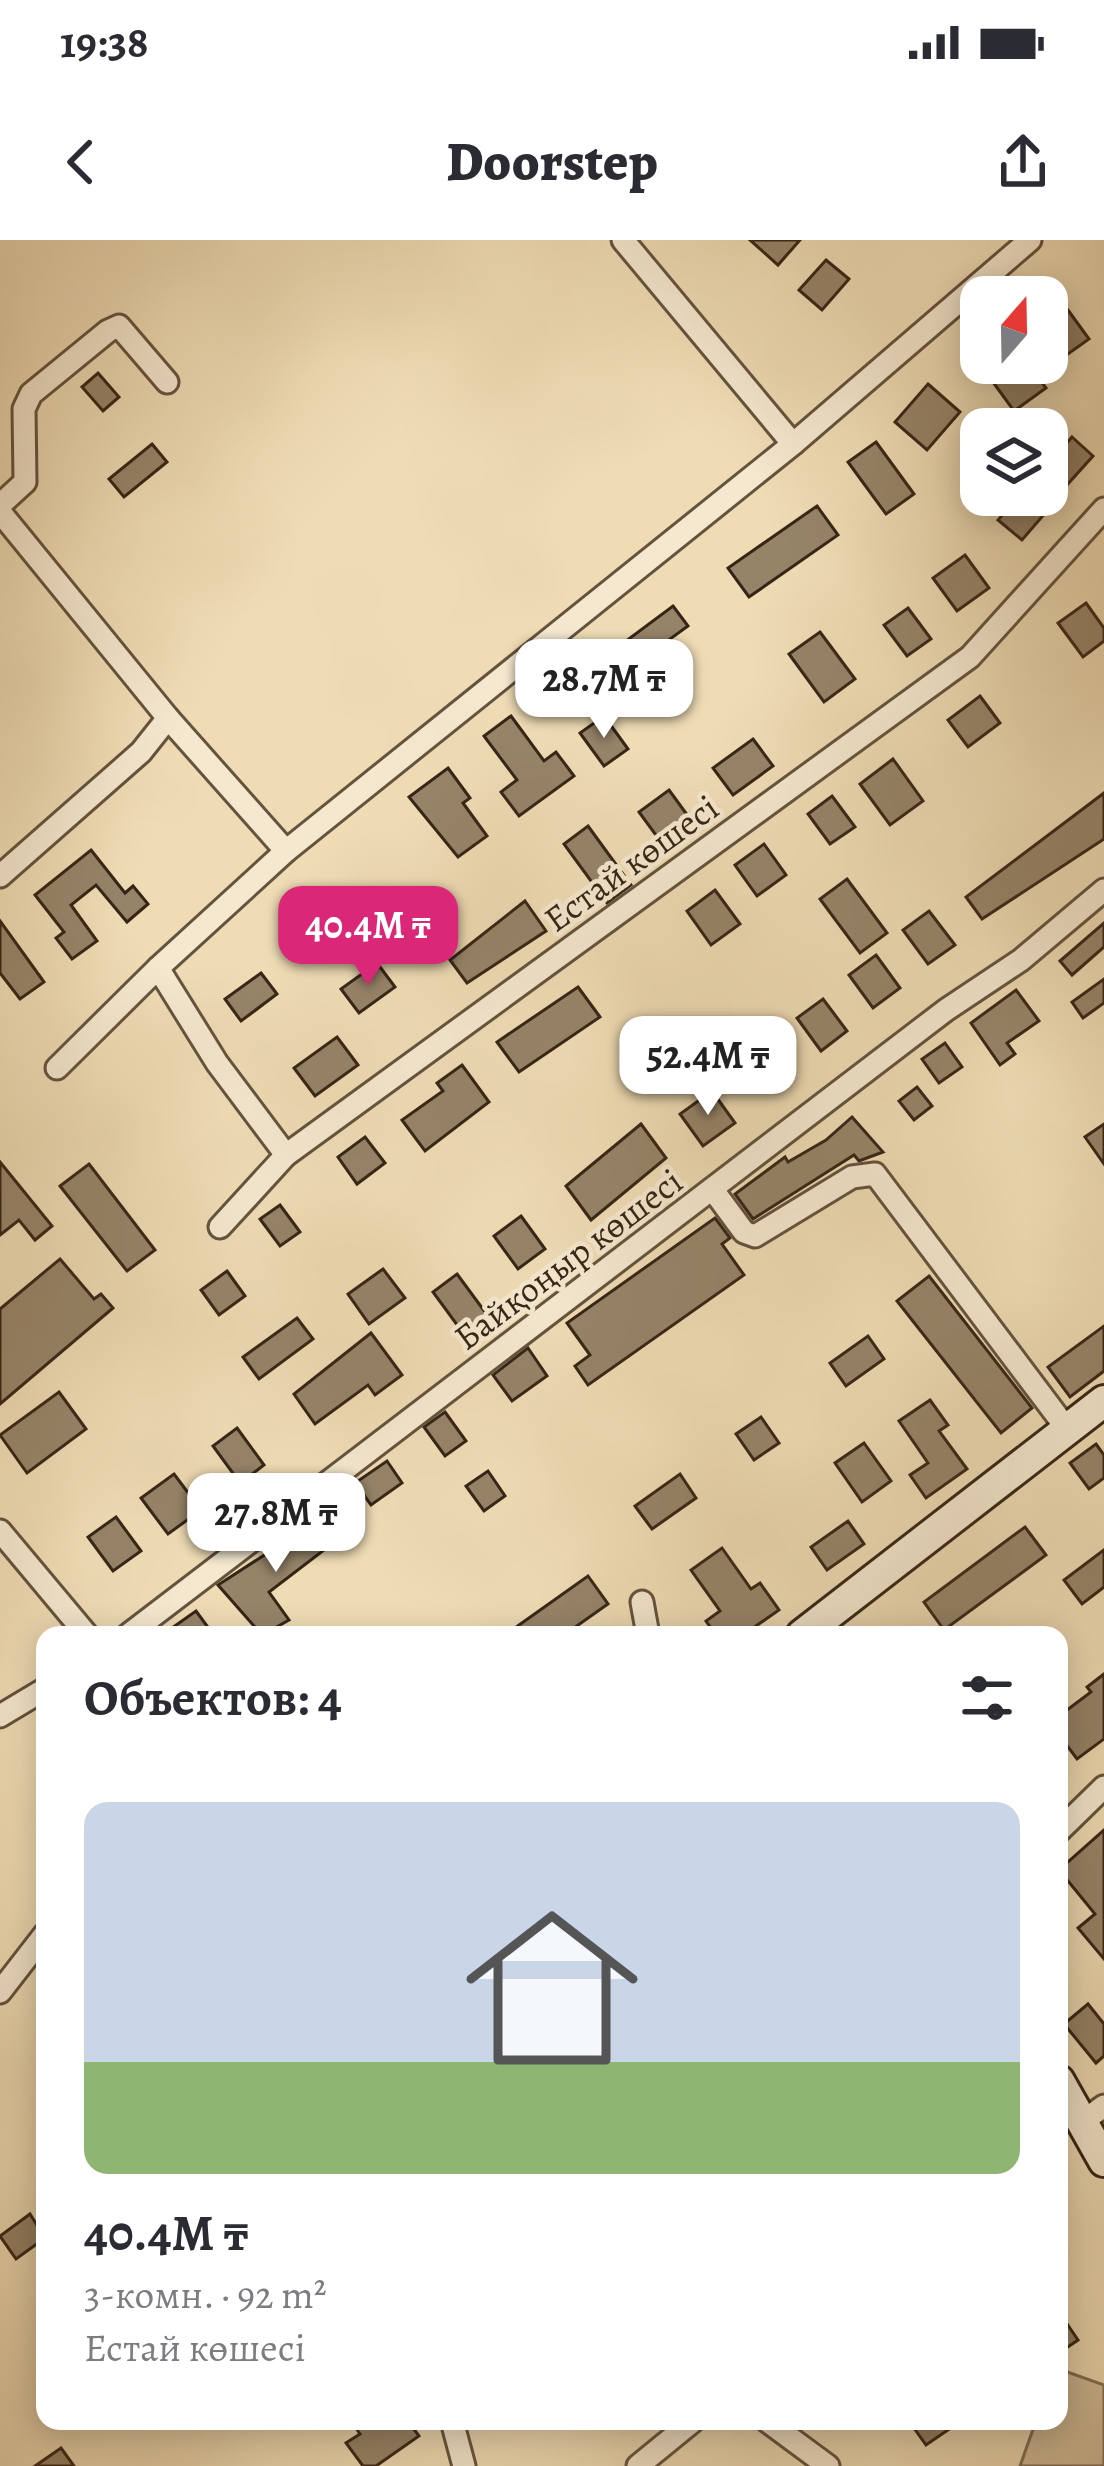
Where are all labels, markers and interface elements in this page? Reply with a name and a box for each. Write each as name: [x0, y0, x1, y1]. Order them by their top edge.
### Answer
text: 19:38: [60, 11, 149, 73]
text: Doorstep: [446, 125, 658, 199]
icon: back: [48, 129, 114, 195]
icon: share: [990, 129, 1056, 195]
north arrow: [960, 276, 1068, 384]
map controls: [960, 276, 1068, 516]
button: layers: [960, 408, 1068, 516]
pin: 28.7M ₸: [493, 639, 715, 741]
text: 28.7M ₸: [542, 651, 666, 704]
street label: Естай көшесі: [534, 783, 728, 943]
pin: 40.4M ₸: [257, 886, 479, 988]
text: 40.4M ₸: [305, 898, 431, 951]
pin: 52.4M ₸: [597, 1016, 819, 1118]
text: 52.4M ₸: [646, 1028, 770, 1081]
street label: Байқоңыр көшесі: [444, 1157, 692, 1361]
pin: 27.8M ₸: [165, 1473, 387, 1575]
text: 27.8M ₸: [214, 1485, 338, 1538]
text: Объектов: 4: [84, 1663, 342, 1733]
icon: filters: [954, 1665, 1020, 1731]
icon: home: [444, 1880, 660, 2096]
text: 40.4M ₸: [84, 2198, 248, 2268]
text: 3-комн. · 92 m²: [84, 2268, 327, 2321]
text: Естай көшесі: [84, 2321, 306, 2374]

